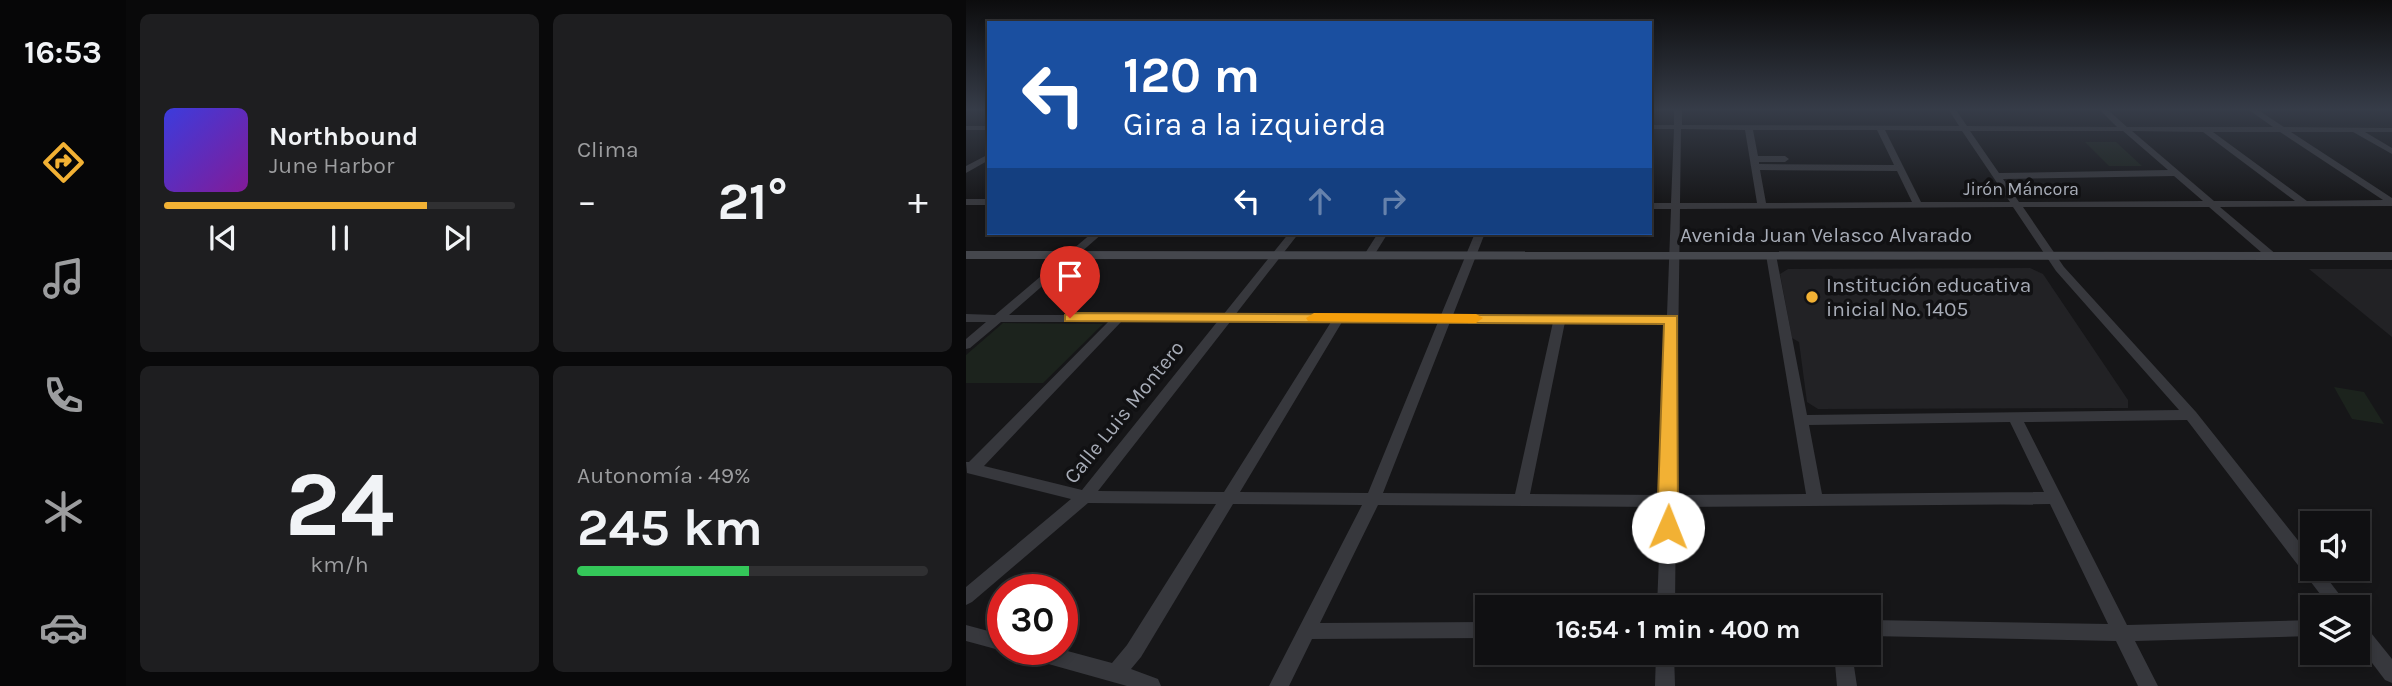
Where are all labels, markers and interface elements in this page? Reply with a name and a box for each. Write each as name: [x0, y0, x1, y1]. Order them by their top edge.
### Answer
text: 16:53: [24, 34, 102, 71]
text: 120 m: [1123, 47, 1260, 104]
icon: left: [1008, 49, 1099, 140]
text: Gira a la izquierda: [1123, 106, 1386, 143]
text: Northbound: [269, 121, 418, 152]
text: Clima: [577, 136, 639, 163]
icon: directions: [39, 138, 88, 187]
text: June Harbor: [269, 152, 394, 179]
text: 21°: [717, 171, 788, 232]
street label: Jirón Máncora: [1963, 178, 2079, 200]
text: −: [577, 179, 597, 224]
text: +: [908, 179, 928, 224]
icon: left: [1228, 182, 1266, 220]
icon: ahead: [1301, 182, 1339, 220]
icon: right: [1374, 182, 1412, 220]
icon: previous: [204, 219, 242, 257]
icon: pause: [321, 219, 359, 257]
icon: next: [438, 219, 476, 257]
street label: Avenida Juan Velasco Alvarado: [1680, 223, 1972, 247]
pin: [1040, 246, 1100, 318]
icon: music: [39, 254, 88, 303]
icon: arrive: [1051, 257, 1089, 295]
place label: Institución educativa inicial No. 1405: [1826, 273, 2031, 321]
marker: Institución educativa inicial No. 1405: [1804, 289, 1820, 305]
street label: Calle Luis Montero: [1059, 336, 1189, 488]
icon: phone: [39, 371, 88, 420]
text: 24: [285, 452, 394, 558]
text: Autonomía · 49%: [577, 462, 751, 489]
icon: climate: [39, 487, 88, 536]
position arrow: [1631, 490, 1705, 564]
text: 245 km: [577, 497, 763, 558]
map controls: [2300, 511, 2370, 665]
button: sound: [2300, 511, 2370, 581]
text: km/h: [310, 551, 369, 578]
speed limit sign: 30: [987, 574, 1078, 665]
button: layers: [2300, 595, 2370, 665]
icon: car: [39, 603, 88, 652]
text: 16:54 · 1 min · 400 m: [1555, 614, 1801, 645]

